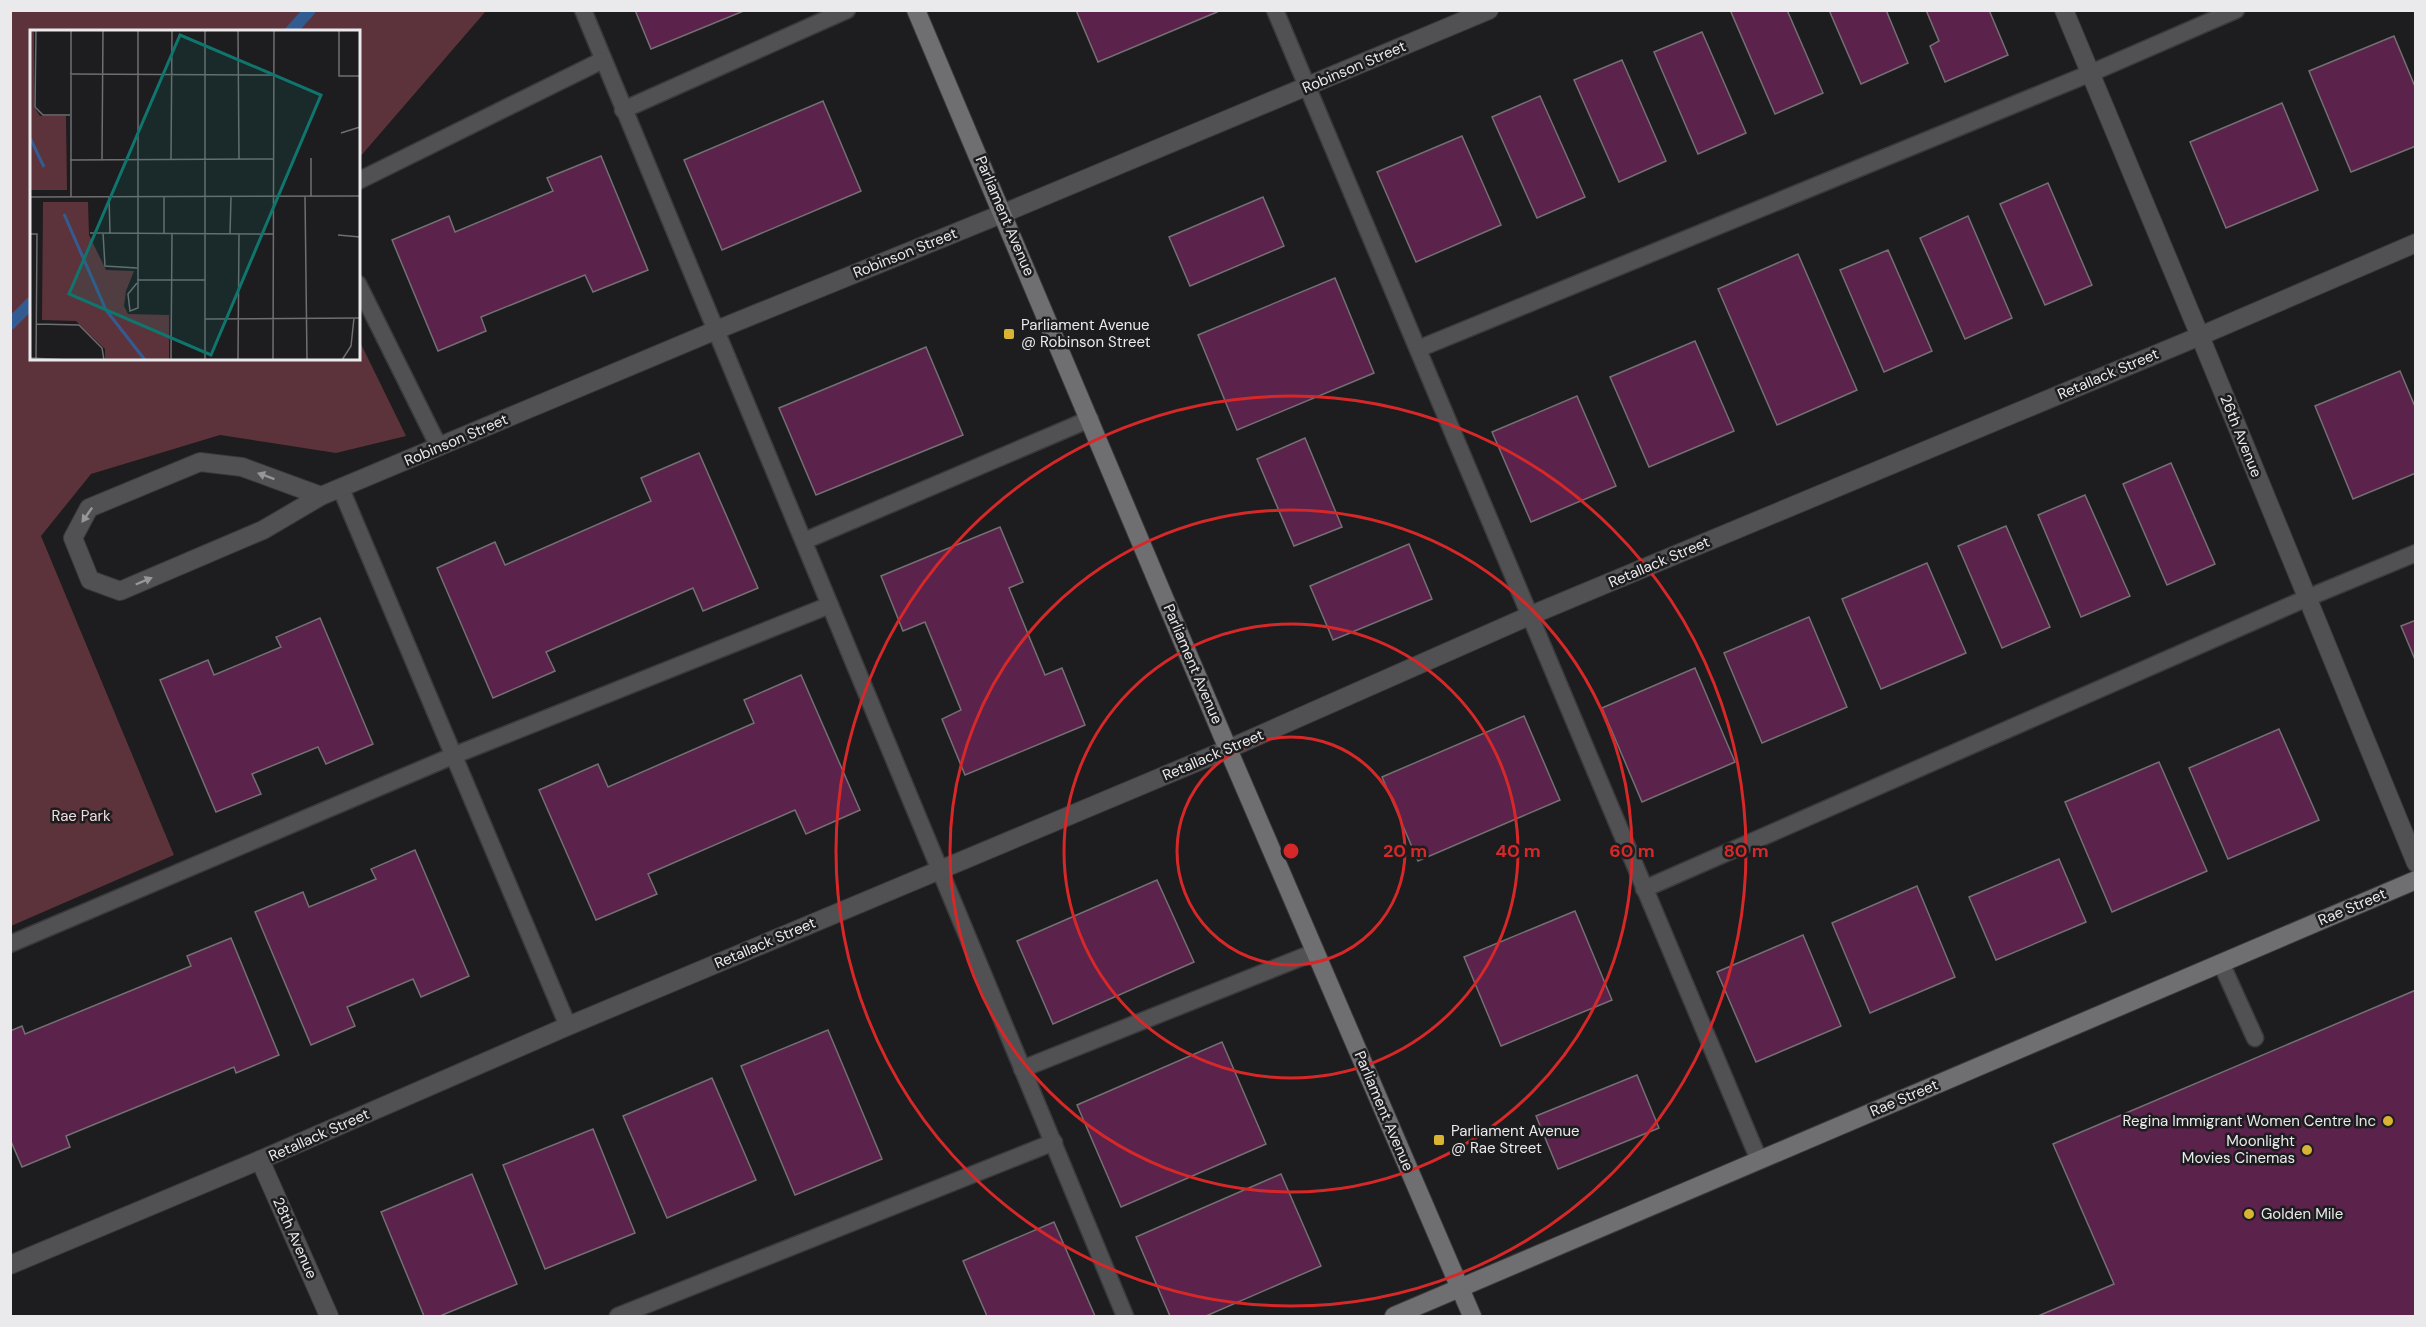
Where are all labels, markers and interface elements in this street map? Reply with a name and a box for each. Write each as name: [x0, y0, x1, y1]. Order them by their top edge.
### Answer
inset map: [30, 30, 360, 360]
street label: Robinson Street: [1299, 36, 1409, 98]
street label: Parliament Avenue: [971, 153, 1039, 279]
street label: Robinson Street: [850, 223, 960, 283]
place label: Parliament Avenue @ Robinson Street: [1021, 315, 1151, 352]
marker: Parliament Avenue @ Robinson Street: [1002, 327, 1016, 341]
street label: Retallack Street: [2054, 344, 2162, 404]
street label: 26th Avenue: [2215, 392, 2267, 480]
street label: Robinson Street: [401, 409, 511, 471]
one-way arrow: [257, 470, 275, 480]
one-way arrow: [81, 507, 93, 523]
street label: Retallack Street: [1605, 532, 1713, 592]
one-way arrow: [136, 576, 154, 586]
street label: Parliament Avenue: [1159, 601, 1227, 727]
street label: Retallack Street: [1159, 725, 1267, 785]
park label: Rae Park: [52, 806, 111, 826]
text: 20 m: [1383, 839, 1427, 863]
text: 40 m: [1495, 839, 1541, 863]
text: 60 m: [1609, 839, 1655, 863]
text: 80 m: [1723, 839, 1769, 863]
centre of rings: [1281, 841, 1301, 861]
street label: Rae Street: [2315, 884, 2389, 930]
street label: Retallack Street: [711, 913, 819, 973]
street label: Parliament Avenue: [1350, 1048, 1418, 1174]
street label: Rae Street: [1867, 1075, 1941, 1121]
street label: Retallack Street: [265, 1104, 373, 1166]
place label: Regina Immigrant Women Centre Inc: [2123, 1111, 2376, 1131]
marker: Regina Immigrant Women Centre Inc: [2381, 1114, 2395, 1128]
place label: Parliament Avenue @ Rae Street: [1451, 1121, 1580, 1158]
place label: Moonlight Movies Cinemas: [2182, 1131, 2295, 1168]
marker: Parliament Avenue @ Rae Street: [1432, 1133, 1446, 1147]
marker: Moonlight Movies Cinemas: [2300, 1143, 2314, 1157]
street label: 28th Avenue: [268, 1194, 322, 1282]
place label: Golden Mile: [2261, 1204, 2343, 1224]
marker: Golden Mile: [2242, 1207, 2256, 1221]

